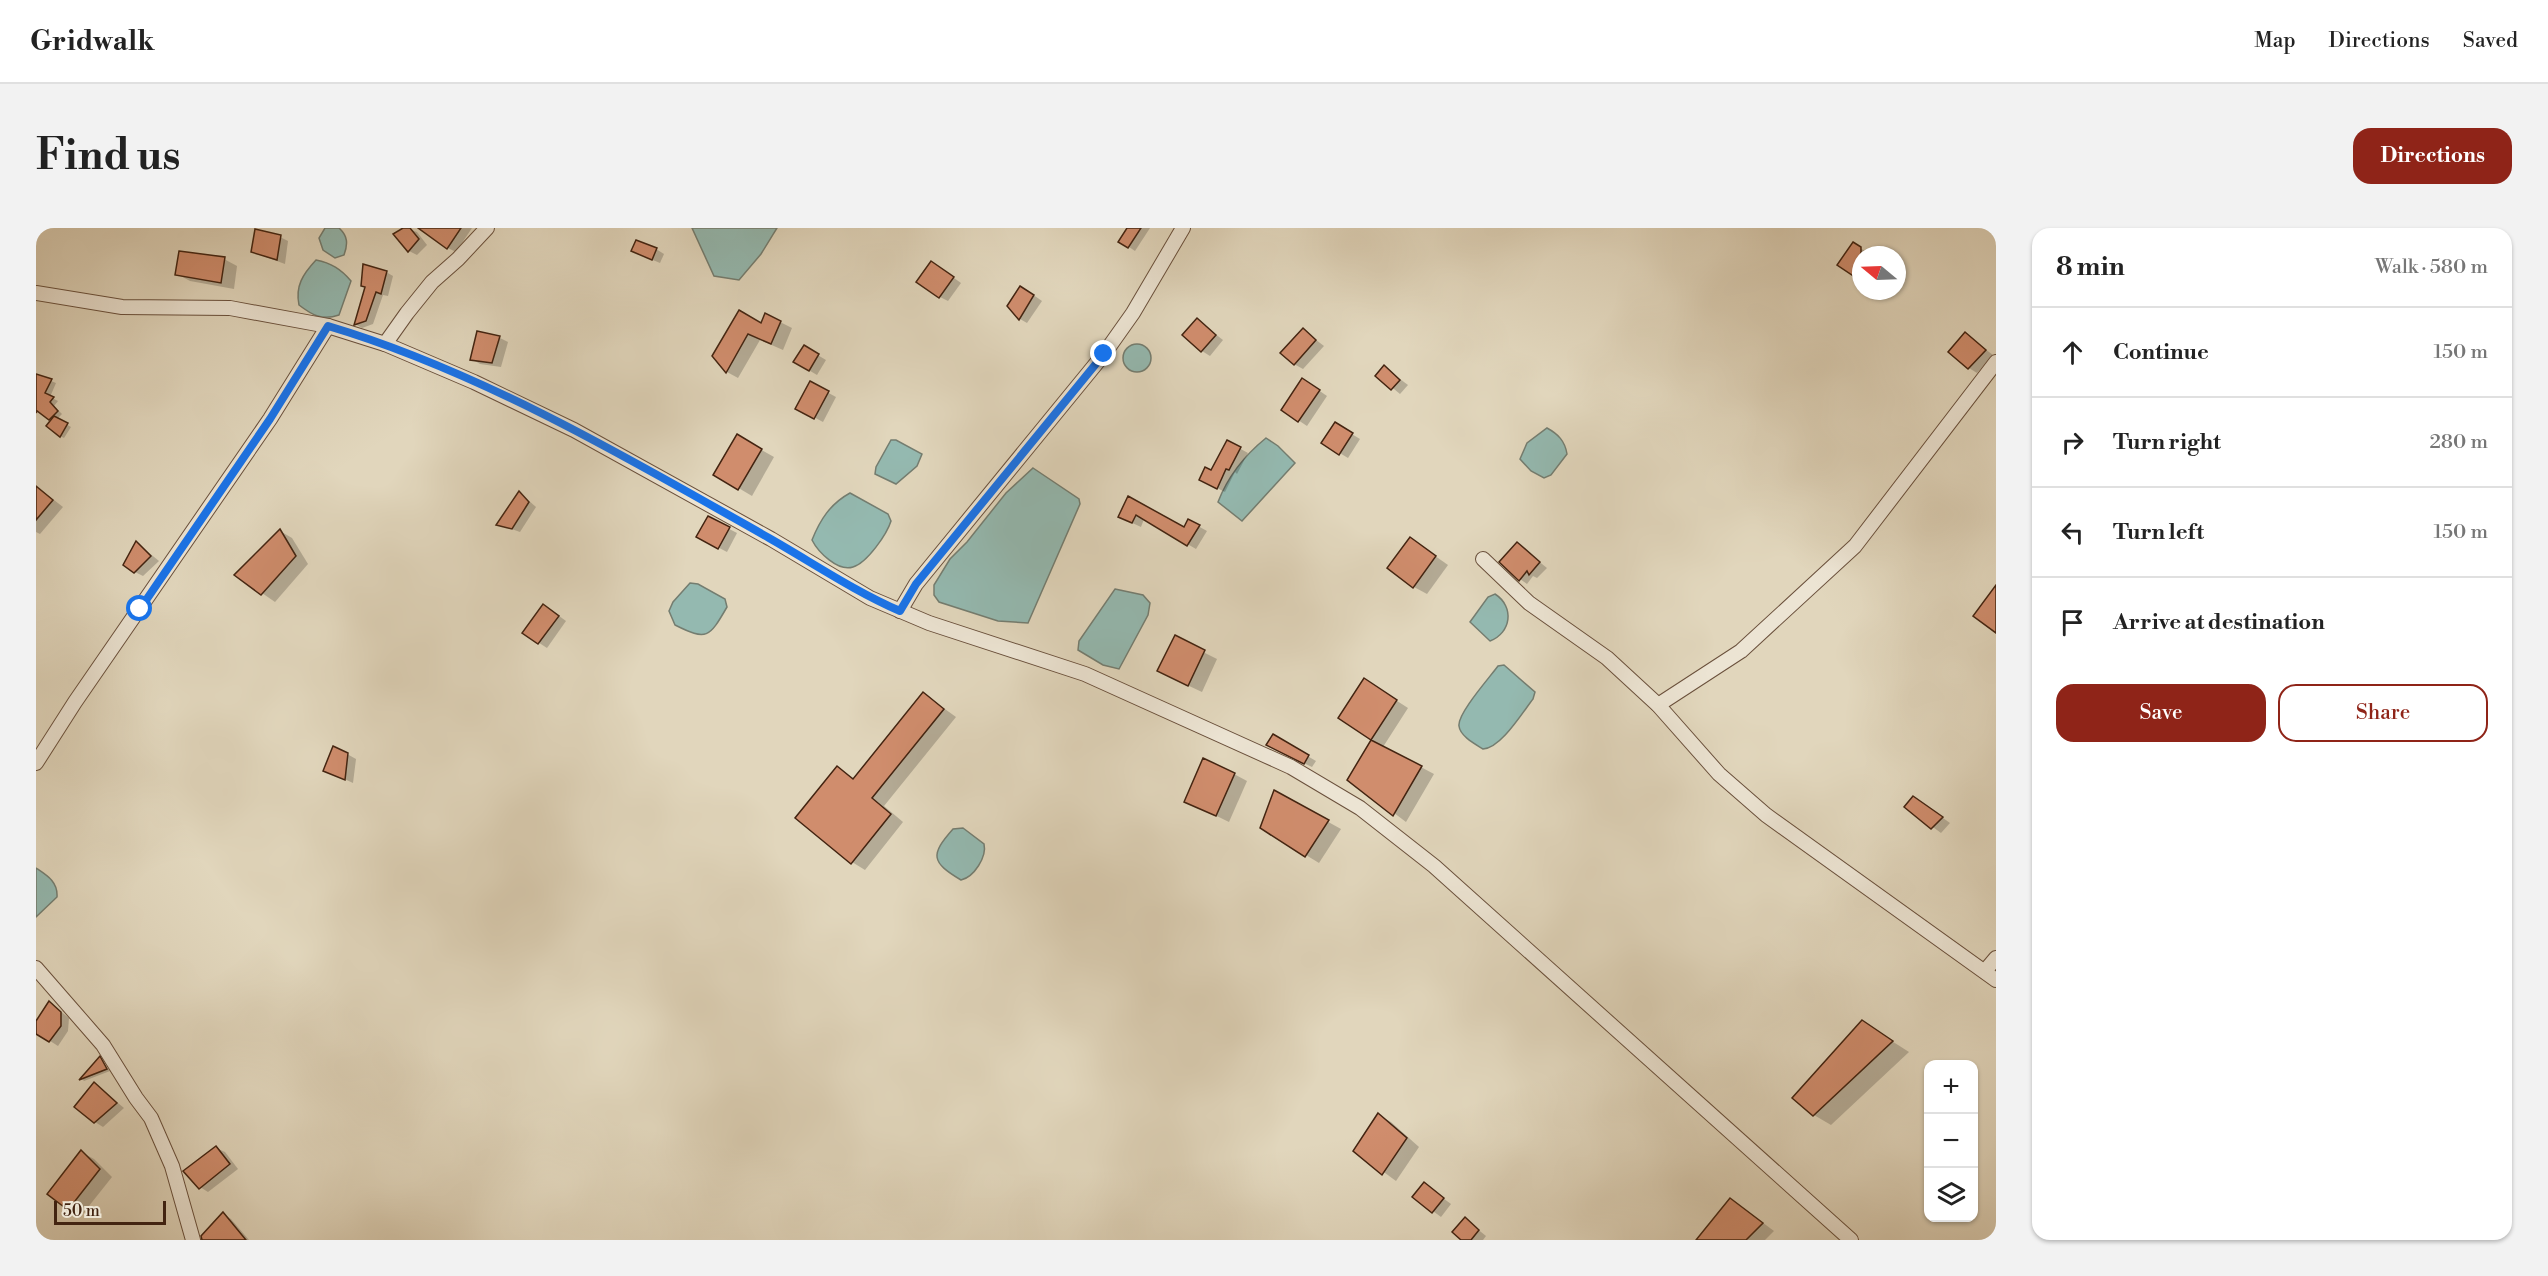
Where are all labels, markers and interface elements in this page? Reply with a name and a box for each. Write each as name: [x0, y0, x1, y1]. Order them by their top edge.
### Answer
text: Gridwalk: [30, 24, 154, 59]
text: Map: [2254, 28, 2296, 54]
text: Directions: [2329, 28, 2430, 54]
text: Saved: [2463, 28, 2518, 54]
button: Directions: [2353, 128, 2512, 184]
text: Find us: [36, 130, 180, 183]
north arrow: [1852, 246, 1906, 300]
text: 8 min: [2056, 251, 2125, 283]
text: Walk · 580 m: [2375, 255, 2488, 280]
icon: ahead: [2056, 336, 2089, 369]
text: Continue: [2113, 339, 2209, 366]
route end: [1090, 340, 1116, 366]
text: 150 m: [2433, 340, 2488, 365]
icon: right: [2056, 426, 2089, 459]
text: Turn right: [2113, 429, 2221, 456]
text: 280 m: [2429, 430, 2488, 455]
icon: left: [2056, 516, 2089, 549]
text: Turn left: [2113, 519, 2204, 546]
text: 150 m: [2433, 520, 2488, 545]
route start: [126, 595, 152, 621]
icon: arrive: [2056, 606, 2089, 639]
text: Arrive at destination: [2113, 609, 2325, 636]
button: Save: [2056, 684, 2266, 742]
button: Share: [2278, 684, 2488, 742]
map controls: [1924, 1060, 1978, 1222]
button: +: [1924, 1060, 1978, 1114]
button: −: [1924, 1114, 1978, 1168]
button: layers: [1924, 1168, 1978, 1222]
scale bar: [54, 1198, 166, 1226]
text: 50 m: [63, 1201, 100, 1221]

